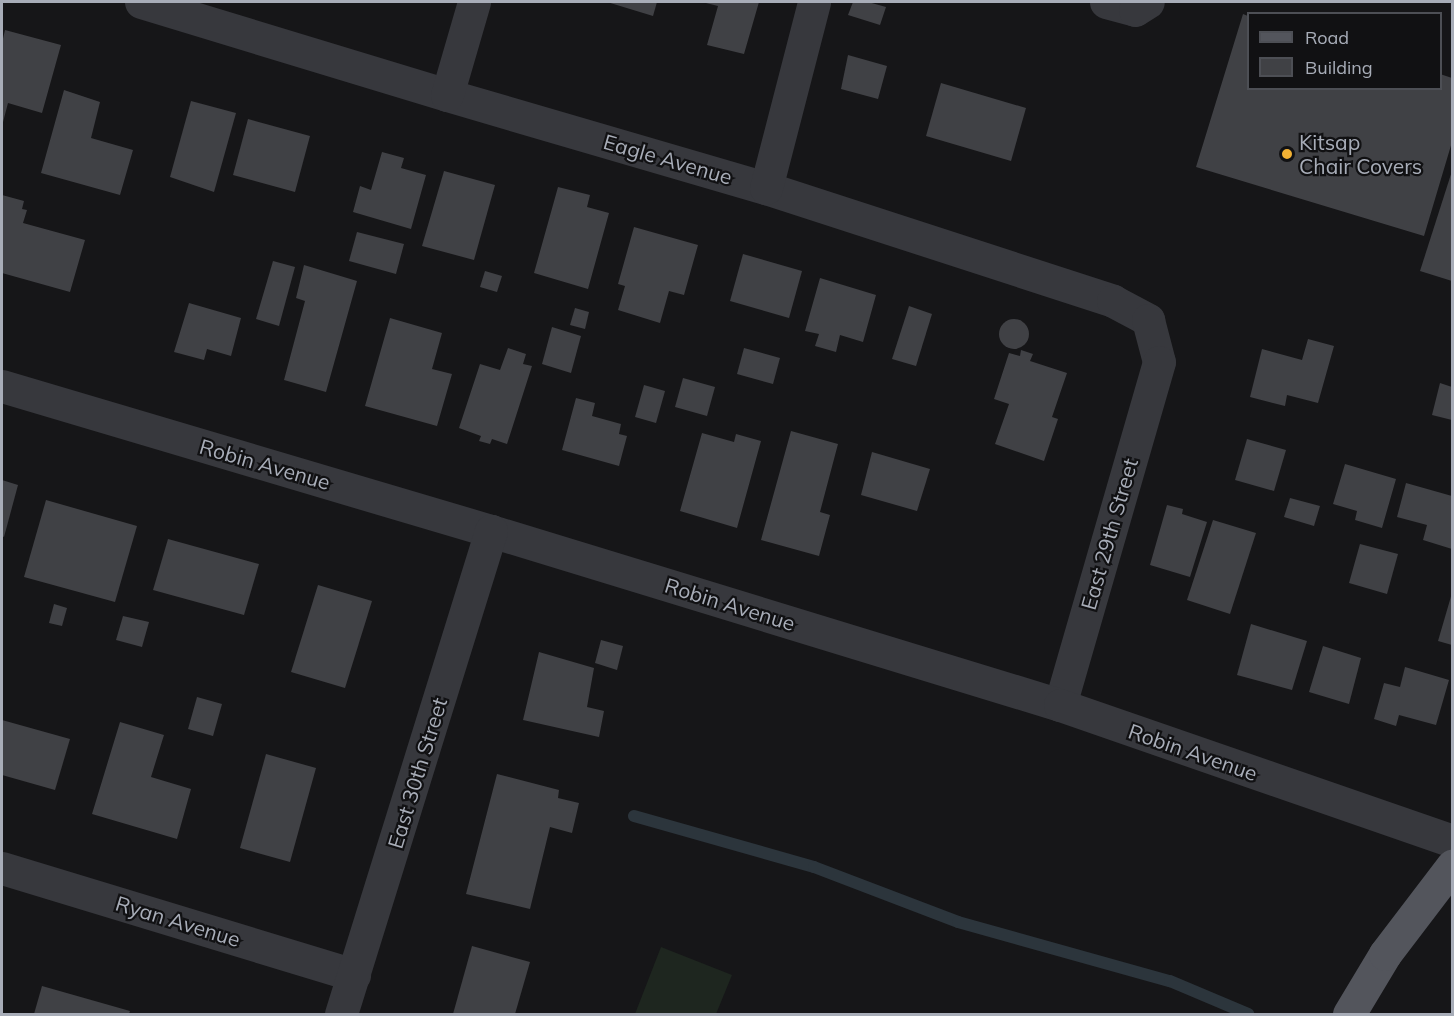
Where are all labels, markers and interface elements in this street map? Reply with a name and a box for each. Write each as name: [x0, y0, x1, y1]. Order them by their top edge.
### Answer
legend: [1247, 12, 1442, 90]
text: Road: [1305, 26, 1349, 49]
text: Building: [1305, 56, 1373, 79]
street label: Eagle Avenue: [601, 129, 735, 189]
place label: Kitsap Chair Covers: [1299, 129, 1422, 179]
marker: Kitsap Chair Covers: [1280, 147, 1294, 161]
street label: Robin Avenue: [197, 433, 333, 495]
street label: East 29th Street: [1075, 455, 1143, 613]
street label: Robin Avenue: [662, 572, 798, 636]
street label: East 30th Street: [382, 695, 452, 851]
street label: Robin Avenue: [1125, 718, 1261, 786]
street label: Ryan Avenue: [113, 890, 243, 952]

